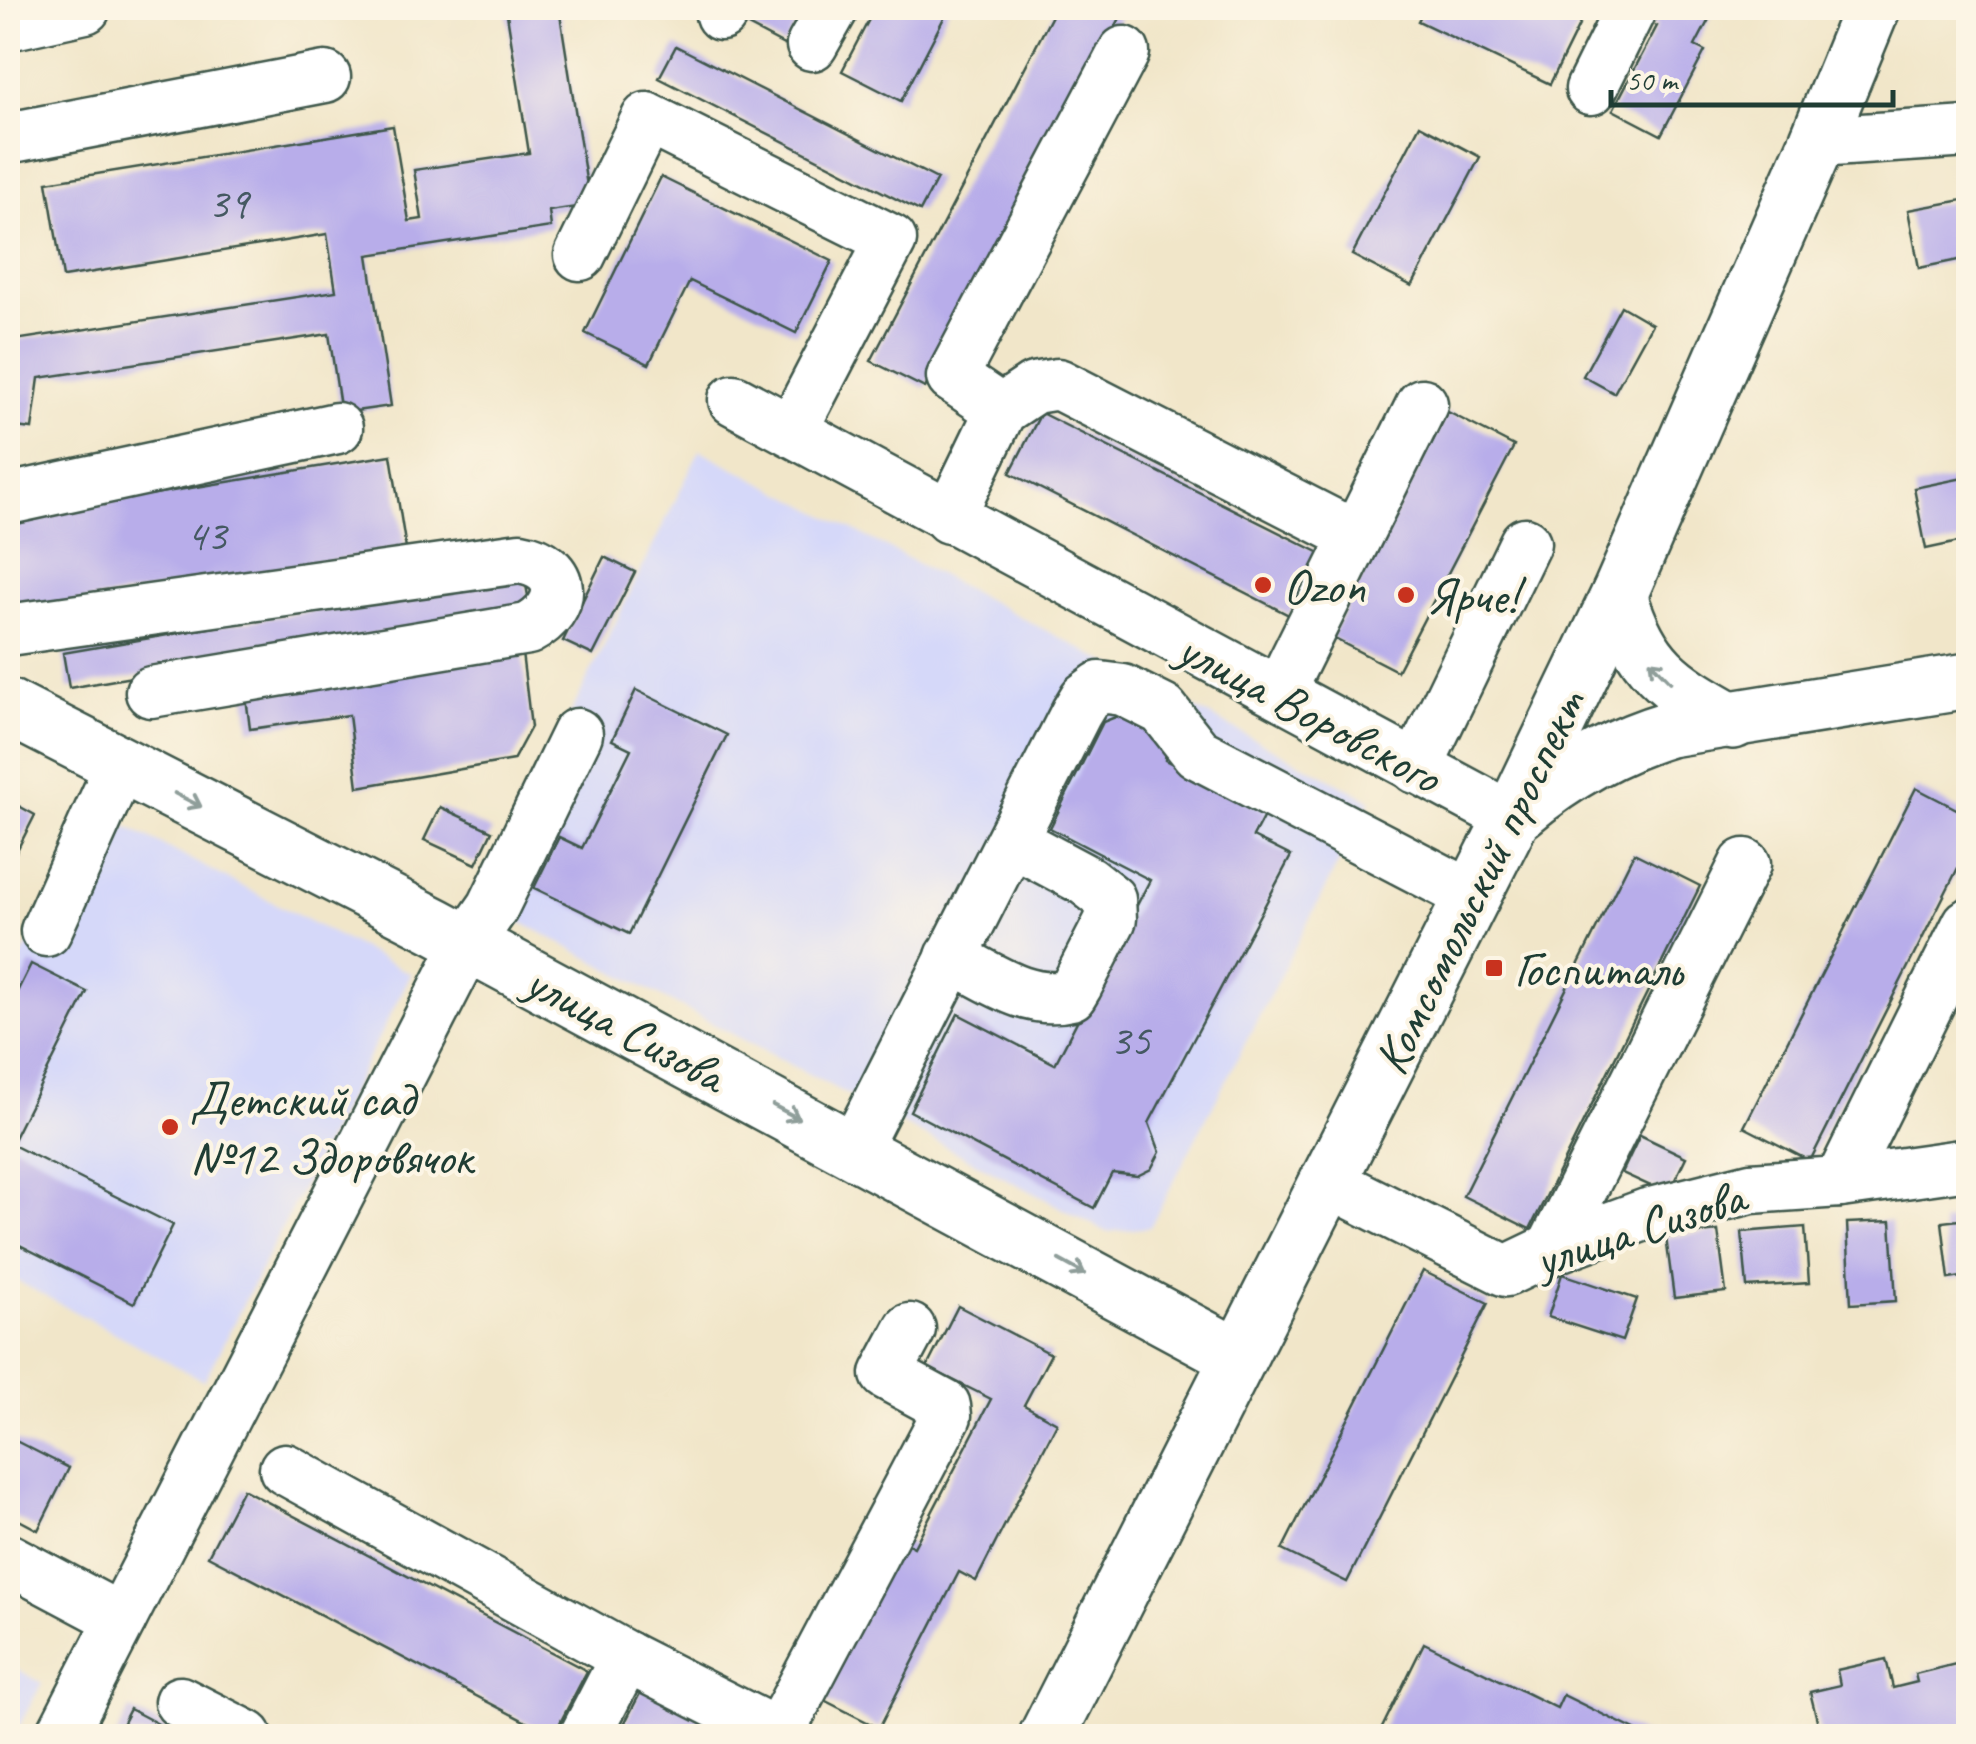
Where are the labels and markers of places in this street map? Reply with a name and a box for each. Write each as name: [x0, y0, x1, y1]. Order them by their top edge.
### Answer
place label: Ozon: [1283, 555, 1366, 618]
place label: Ярче!: [1426, 565, 1527, 628]
marker: Ozon: [1252, 574, 1274, 596]
marker: Ярче!: [1395, 584, 1417, 606]
place label: Госпиталь: [1514, 938, 1685, 1001]
marker: Госпиталь: [1483, 957, 1505, 979]
place label: Детский сад №12 Здоровячок: [190, 1068, 476, 1189]
marker: Детский сад №12 Здоровячок: [159, 1116, 181, 1138]

